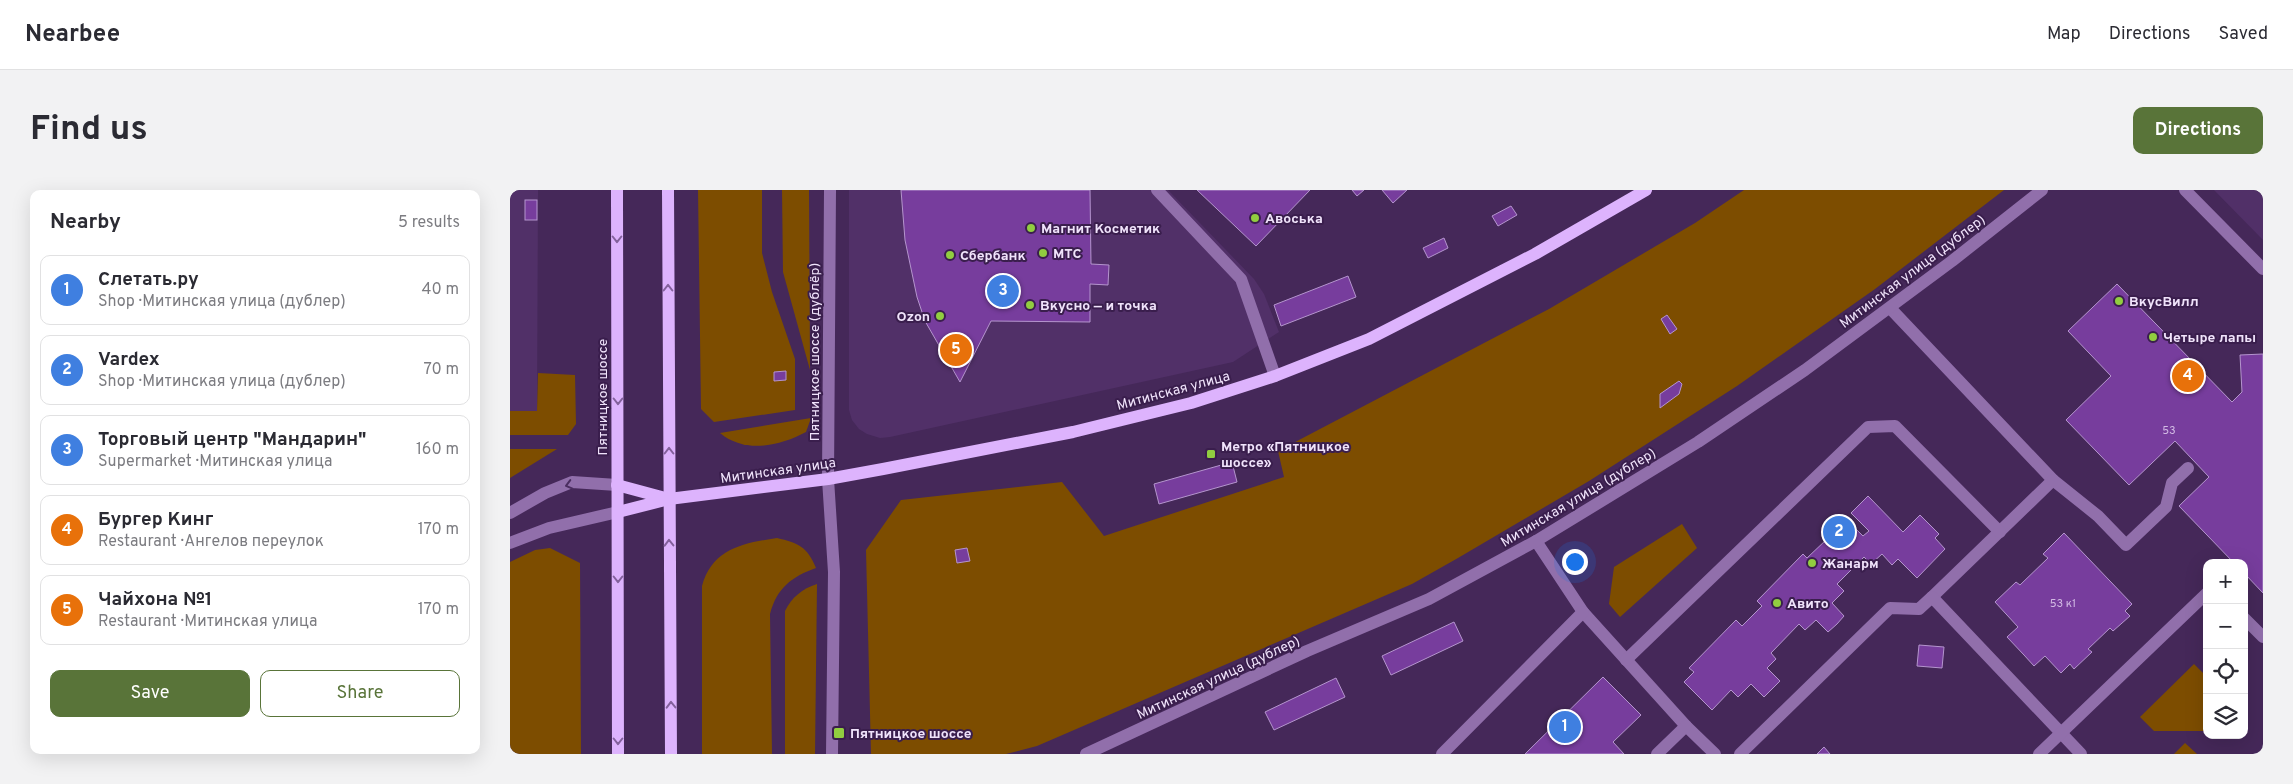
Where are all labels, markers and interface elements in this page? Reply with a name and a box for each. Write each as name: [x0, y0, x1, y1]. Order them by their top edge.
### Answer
text: Nearbee: [25, 20, 120, 50]
text: Map: [2047, 23, 2081, 46]
text: Directions: [2109, 23, 2191, 46]
text: Saved: [2219, 23, 2268, 46]
button: Directions: [2133, 107, 2263, 154]
text: Find us: [30, 108, 148, 152]
text: Nearby: [50, 209, 121, 236]
place label: Авоська: [1265, 211, 1323, 228]
marker: Авоська: [1249, 212, 1261, 224]
street label: Митинская улица (дублер): [1837, 212, 1989, 333]
text: 5 results: [398, 213, 460, 233]
place label: Магнит Косметик: [1041, 221, 1160, 238]
marker: Магнит Косметик: [1025, 222, 1037, 234]
one-way arrow: [612, 235, 622, 243]
place label: МТС: [1053, 246, 1081, 263]
marker: МТС: [1037, 247, 1049, 259]
place label: Сбербанк: [960, 248, 1026, 265]
marker: Сбербанк: [944, 249, 956, 261]
street label: Пятницкое шоссе (дублёр): [807, 263, 824, 441]
text: Слетать.ру: [98, 268, 199, 292]
pin: 3: [987, 272, 1019, 310]
text: 1: [64, 280, 70, 300]
text: 40 m: [421, 280, 459, 300]
one-way arrow: [663, 284, 673, 292]
text: Shop · Митинская улица (дублер): [98, 292, 346, 312]
place label: ВкусВилл: [2129, 294, 2199, 311]
marker: ВкусВилл: [2113, 295, 2125, 307]
place label: Вкусно — и точка: [1040, 298, 1157, 315]
marker: Вкусно — и точка: [1024, 299, 1036, 311]
place label: Ozon: [897, 309, 930, 326]
marker: Ozon: [934, 310, 946, 322]
place label: Четыре лапы: [2163, 330, 2256, 347]
pin: 5: [940, 331, 972, 369]
marker: Четыре лапы: [2147, 331, 2159, 343]
street label: Пятницкое шоссе: [595, 339, 612, 455]
text: Vardex: [98, 348, 160, 372]
pin: 4: [2172, 357, 2204, 395]
text: 2: [62, 360, 72, 380]
text: 70 m: [424, 360, 459, 380]
street label: Митинская улица: [1115, 368, 1232, 415]
text: Shop · Митинская улица (дублер): [98, 372, 346, 392]
one-way arrow: [613, 398, 623, 405]
house number: 53: [2162, 424, 2176, 438]
text: Торговый центр "Мандарин": [98, 428, 367, 452]
place label: Метро «Пятницкое шоссе»: [1221, 439, 1350, 472]
text: 3: [62, 440, 72, 460]
text: 160 m: [416, 440, 459, 460]
street label: Митинская улица (дублер): [1498, 445, 1659, 551]
one-way arrow: [664, 446, 674, 454]
marker: Метро «Пятницкое шоссе»: [1205, 448, 1217, 460]
text: Supermarket · Митинская улица: [98, 452, 333, 472]
street label: Митинская улица: [719, 455, 837, 488]
one-way arrow: [564, 479, 573, 490]
text: Бургер Кинг: [98, 508, 213, 532]
pin: 2: [1823, 513, 1855, 551]
text: 4: [62, 520, 72, 540]
text: 170 m: [418, 520, 459, 540]
text: Restaurant · Ангелов переулок: [98, 532, 324, 552]
one-way arrow: [664, 539, 674, 546]
your location: [1562, 549, 1588, 575]
place label: Жанарм: [1822, 556, 1879, 573]
marker: Жанарм: [1806, 557, 1818, 569]
map controls: [2203, 559, 2248, 739]
button: +: [2203, 559, 2248, 604]
one-way arrow: [613, 575, 623, 583]
text: Чайхона №1: [98, 588, 212, 612]
place label: Авито: [1787, 596, 1829, 613]
marker: Авито: [1771, 597, 1783, 609]
house number: 53 к1: [2050, 597, 2076, 611]
text: 5: [62, 600, 72, 620]
text: 170 m: [418, 600, 459, 620]
button: −: [2203, 604, 2248, 649]
text: Restaurant · Митинская улица: [98, 612, 317, 632]
street label: Митинская улица (дублер): [1134, 633, 1303, 724]
button: locate: [2203, 649, 2248, 694]
button: Save: [50, 670, 250, 717]
button: Share: [260, 670, 460, 717]
button: layers: [2203, 694, 2248, 739]
one-way arrow: [666, 701, 676, 709]
pin: 1: [1549, 708, 1581, 746]
marker: Пятницкое шоссе: [832, 726, 846, 740]
place label: Пятницкое шоссе: [850, 726, 972, 743]
one-way arrow: [613, 738, 623, 745]

